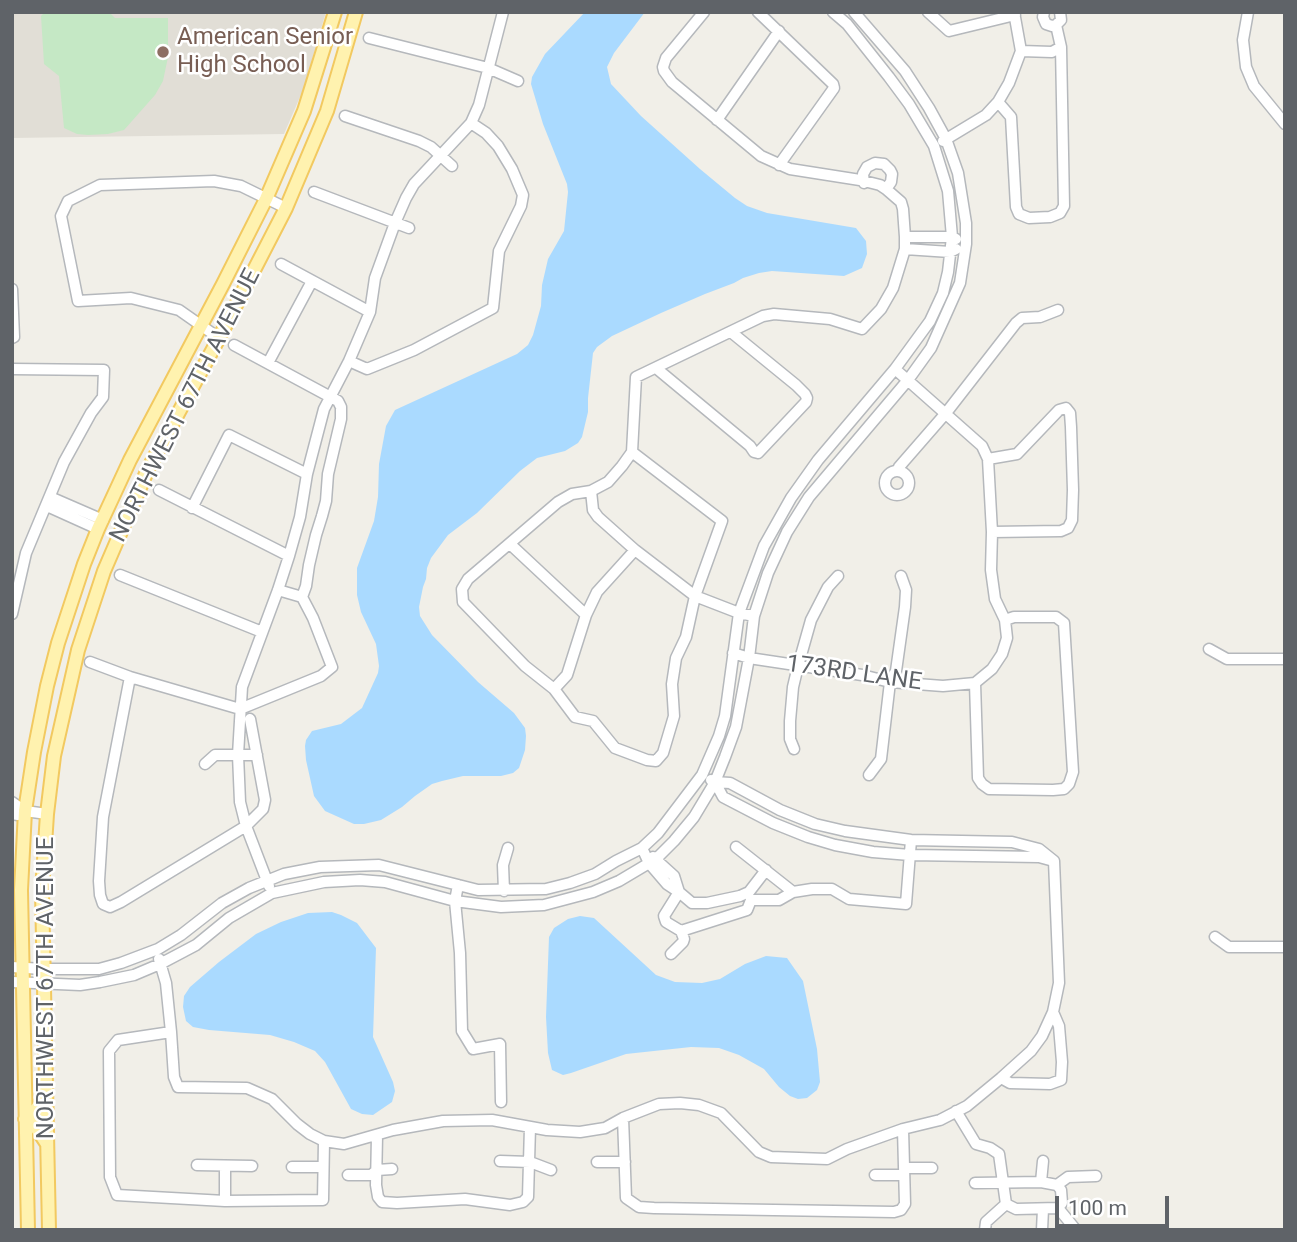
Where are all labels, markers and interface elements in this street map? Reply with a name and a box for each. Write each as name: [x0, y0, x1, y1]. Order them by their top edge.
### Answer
place label: American Senior High School: [177, 24, 353, 80]
marker: American Senior High School: [155, 44, 171, 60]
street label: NORTHWEST 67TH AVENUE: [104, 265, 268, 547]
street label: 173RD LANE: [784, 650, 924, 698]
street label: NORTHWEST 67TH AVENUE: [33, 837, 61, 1139]
scale bar: [1059, 1182, 1173, 1226]
text: 100 m: [1068, 1196, 1127, 1220]

